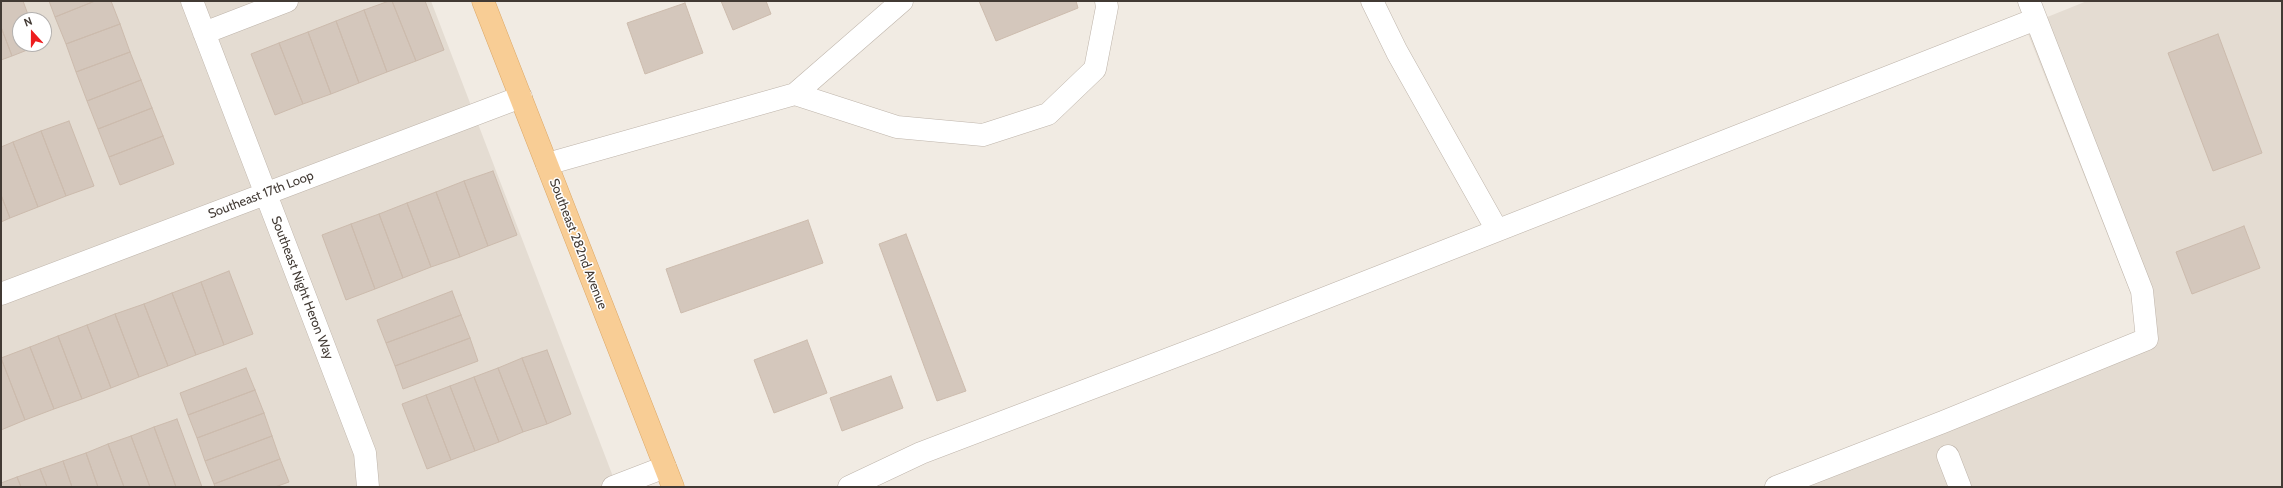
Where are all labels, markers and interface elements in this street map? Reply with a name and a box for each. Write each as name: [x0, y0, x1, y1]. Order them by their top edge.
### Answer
north arrow: [12, 12, 52, 52]
text: N: [22, 14, 34, 30]
street label: Southeast 17th Loop: [206, 168, 316, 222]
street label: Southeast 282nd Avenue: [546, 176, 610, 312]
street label: Southeast Night Heron Way: [267, 214, 337, 362]

